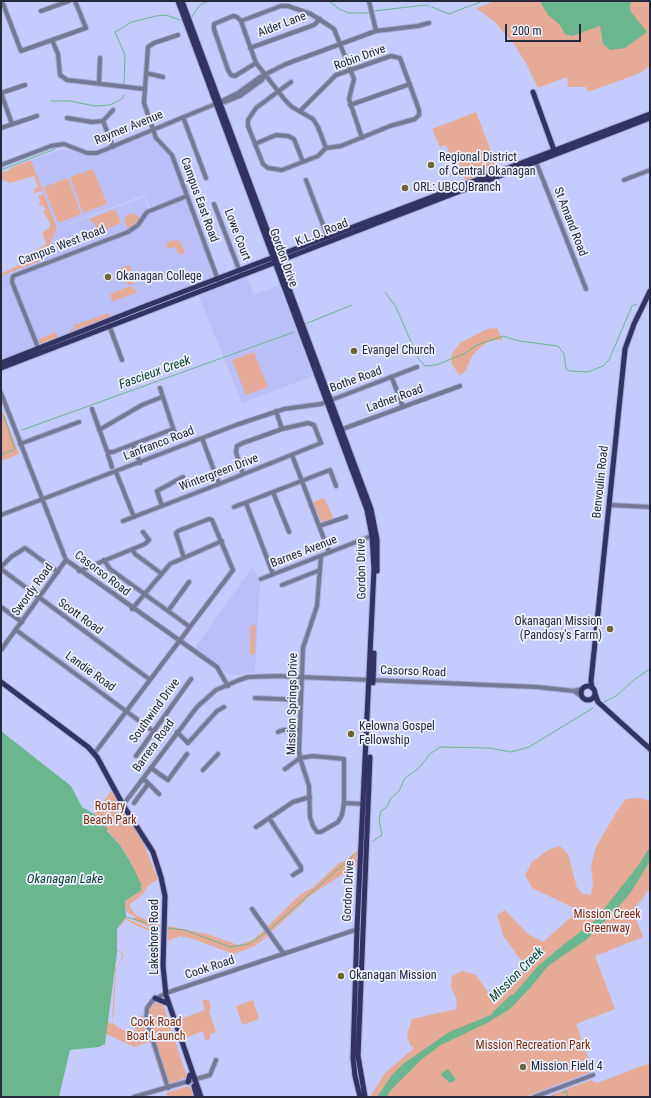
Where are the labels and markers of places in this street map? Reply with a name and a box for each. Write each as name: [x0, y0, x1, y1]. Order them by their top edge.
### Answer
place label: Regional District of Central Okanagan: [439, 151, 535, 179]
marker: Regional District of Central Okanagan: [426, 160, 436, 170]
place label: ORL: UBCO Branch: [413, 181, 501, 195]
marker: ORL: UBCO Branch: [400, 183, 410, 193]
place label: Okanagan College: [116, 270, 202, 284]
marker: Okanagan College: [103, 272, 113, 282]
place label: Evangel Church: [362, 344, 435, 358]
marker: Evangel Church: [349, 346, 359, 356]
place label: Okanagan Mission (Pandosy's Farm): [514, 615, 602, 643]
marker: Okanagan Mission (Pandosy's Farm): [605, 624, 615, 634]
place label: Kelowna Gospel Fellowship: [359, 720, 435, 748]
marker: Kelowna Gospel Fellowship: [346, 729, 356, 739]
place label: Okanagan Mission: [349, 969, 437, 983]
marker: Okanagan Mission: [336, 971, 346, 981]
place label: Mission Field 4: [531, 1060, 603, 1074]
marker: Mission Field 4: [518, 1062, 528, 1072]

